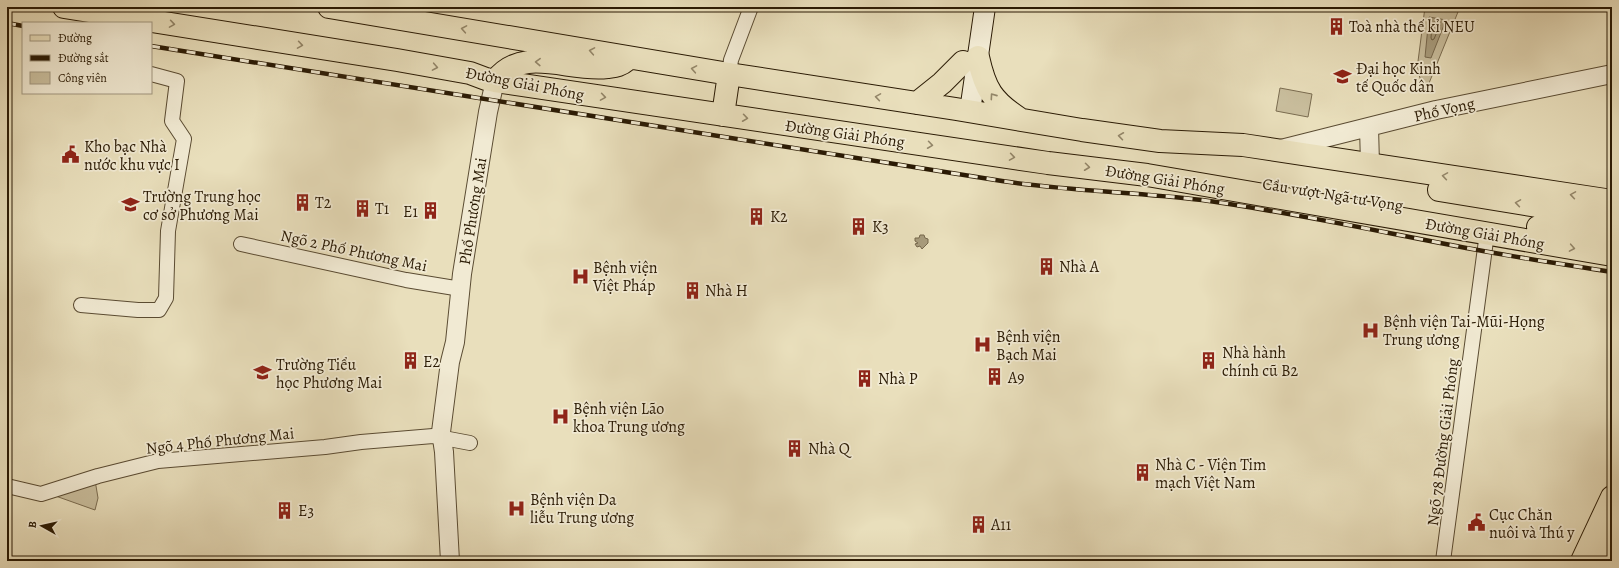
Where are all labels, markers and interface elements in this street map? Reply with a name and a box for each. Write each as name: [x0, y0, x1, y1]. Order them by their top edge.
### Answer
building icon: Toà nhà thế kỉ NEU: [1326, 16, 1346, 36]
place label: Toà nhà thế kỉ NEU: [1349, 16, 1475, 38]
one-way arrow: [168, 19, 175, 28]
legend: [22, 22, 152, 94]
one-way arrow: [460, 25, 467, 34]
text: Đường: [58, 30, 92, 46]
one-way arrow: [297, 40, 303, 48]
one-way arrow: [589, 47, 595, 56]
text: Đường sắt: [58, 50, 109, 66]
one-way arrow: [535, 57, 541, 66]
place label: Đại học Kinh tế Quốc dân: [1356, 58, 1441, 98]
one-way arrow: [432, 62, 438, 70]
street label: Đường Giải Phóng: [464, 62, 586, 106]
one-way arrow: [691, 65, 697, 73]
school or university icon: Đại học Kinh tế Quốc dân: [1333, 67, 1353, 87]
text: Công viên: [58, 70, 107, 86]
one-way arrow: [600, 92, 606, 101]
street label: Phố Vọng: [1412, 92, 1477, 128]
one-way arrow: [875, 93, 881, 102]
one-way arrow: [990, 93, 998, 100]
one-way arrow: [742, 113, 749, 122]
street label: Đường Giải Phóng: [784, 115, 906, 153]
one-way arrow: [1118, 132, 1124, 141]
place label: Kho bạc Nhà nước khu vực I: [84, 136, 180, 176]
one-way arrow: [926, 140, 933, 149]
public building icon: Kho bạc Nhà nước khu vực I: [61, 145, 81, 165]
one-way arrow: [1009, 152, 1015, 161]
street label: Phố Phương Mai: [454, 156, 492, 266]
street label: Đường Giải Phóng: [1104, 160, 1226, 200]
one-way arrow: [1084, 162, 1090, 171]
one-way arrow: [1442, 172, 1448, 181]
street label: Cầu vượt Ngã tư Vọng: [1261, 173, 1405, 217]
place label: Trường Trung học cơ sở Phương Mai: [143, 186, 261, 226]
one-way arrow: [1570, 191, 1577, 200]
building icon: T2: [292, 192, 312, 212]
place label: T2: [315, 192, 332, 214]
school or university icon: Trường Trung học cơ sở Phương Mai: [120, 195, 140, 215]
building icon: T1: [352, 198, 372, 218]
place label: T1: [375, 198, 390, 220]
one-way arrow: [1515, 199, 1521, 208]
place label: E1: [403, 201, 419, 223]
building icon: E1: [421, 201, 441, 221]
building icon: K2: [747, 206, 767, 226]
place label: K2: [770, 206, 788, 228]
street label: Đường Giải Phóng: [1424, 213, 1546, 255]
building icon: K3: [849, 216, 869, 236]
place label: K3: [872, 216, 889, 238]
street label: Ngõ 2 Phố Phương Mai: [278, 225, 429, 277]
one-way arrow: [1569, 244, 1575, 252]
building icon: Nhà A: [1036, 256, 1056, 276]
place label: Nhà A: [1059, 256, 1100, 278]
place label: Bệnh viện Việt Pháp: [592, 257, 658, 297]
hospital icon: Bệnh viện Việt Pháp: [570, 266, 590, 286]
building icon: Nhà H: [682, 280, 702, 300]
place label: Nhà H: [705, 280, 748, 302]
place label: Bệnh viện Tai-Mũi-Họng Trung ương: [1383, 311, 1545, 351]
hospital icon: Bệnh viện Tai-Mũi-Họng Trung ương: [1360, 320, 1380, 340]
place label: Bệnh viện Bạch Mai: [996, 326, 1061, 366]
hospital icon: Bệnh viện Bạch Mai: [973, 335, 993, 355]
place label: Nhà hành chính cũ B2: [1222, 342, 1298, 382]
building icon: E2: [400, 351, 420, 371]
place label: E2: [423, 351, 440, 373]
building icon: Nhà hành chính cũ B2: [1199, 351, 1219, 371]
place label: Trường Tiểu học Phương Mai: [276, 354, 382, 394]
street label: Ngõ 78 Đường Giải Phóng: [1422, 357, 1464, 527]
school or university icon: Trường Tiểu học Phương Mai: [253, 363, 273, 383]
building icon: A9: [985, 367, 1005, 387]
place label: A9: [1007, 367, 1025, 389]
building icon: Nhà P: [855, 368, 875, 388]
place label: Nhà P: [878, 368, 918, 390]
place label: Bệnh viện Lão khoa Trung ương: [573, 398, 685, 438]
hospital icon: Bệnh viện Lão khoa Trung ương: [550, 407, 570, 427]
street label: Ngõ 4 Phố Phương Mai: [145, 422, 295, 460]
building icon: Nhà Q: [785, 438, 805, 458]
place label: Nhà Q: [808, 438, 852, 460]
place label: Nhà C - Viện Tim mạch Việt Nam: [1155, 454, 1266, 494]
building icon: Nhà C - Viện Tim mạch Việt Nam: [1132, 463, 1152, 483]
place label: Bệnh viện Da liễu Trung ương: [530, 489, 634, 529]
hospital icon: Bệnh viện Da liễu Trung ương: [507, 498, 527, 518]
building icon: E3: [275, 500, 295, 520]
place label: E3: [298, 500, 314, 522]
place label: Cục Chăn nuôi và Thú y: [1489, 504, 1575, 544]
north arrow: [22, 506, 62, 546]
public building icon: Cục Chăn nuôi và Thú y: [1466, 513, 1486, 533]
building icon: A11: [968, 514, 988, 534]
place label: A11: [990, 514, 1012, 536]
text: B: [25, 520, 41, 529]

